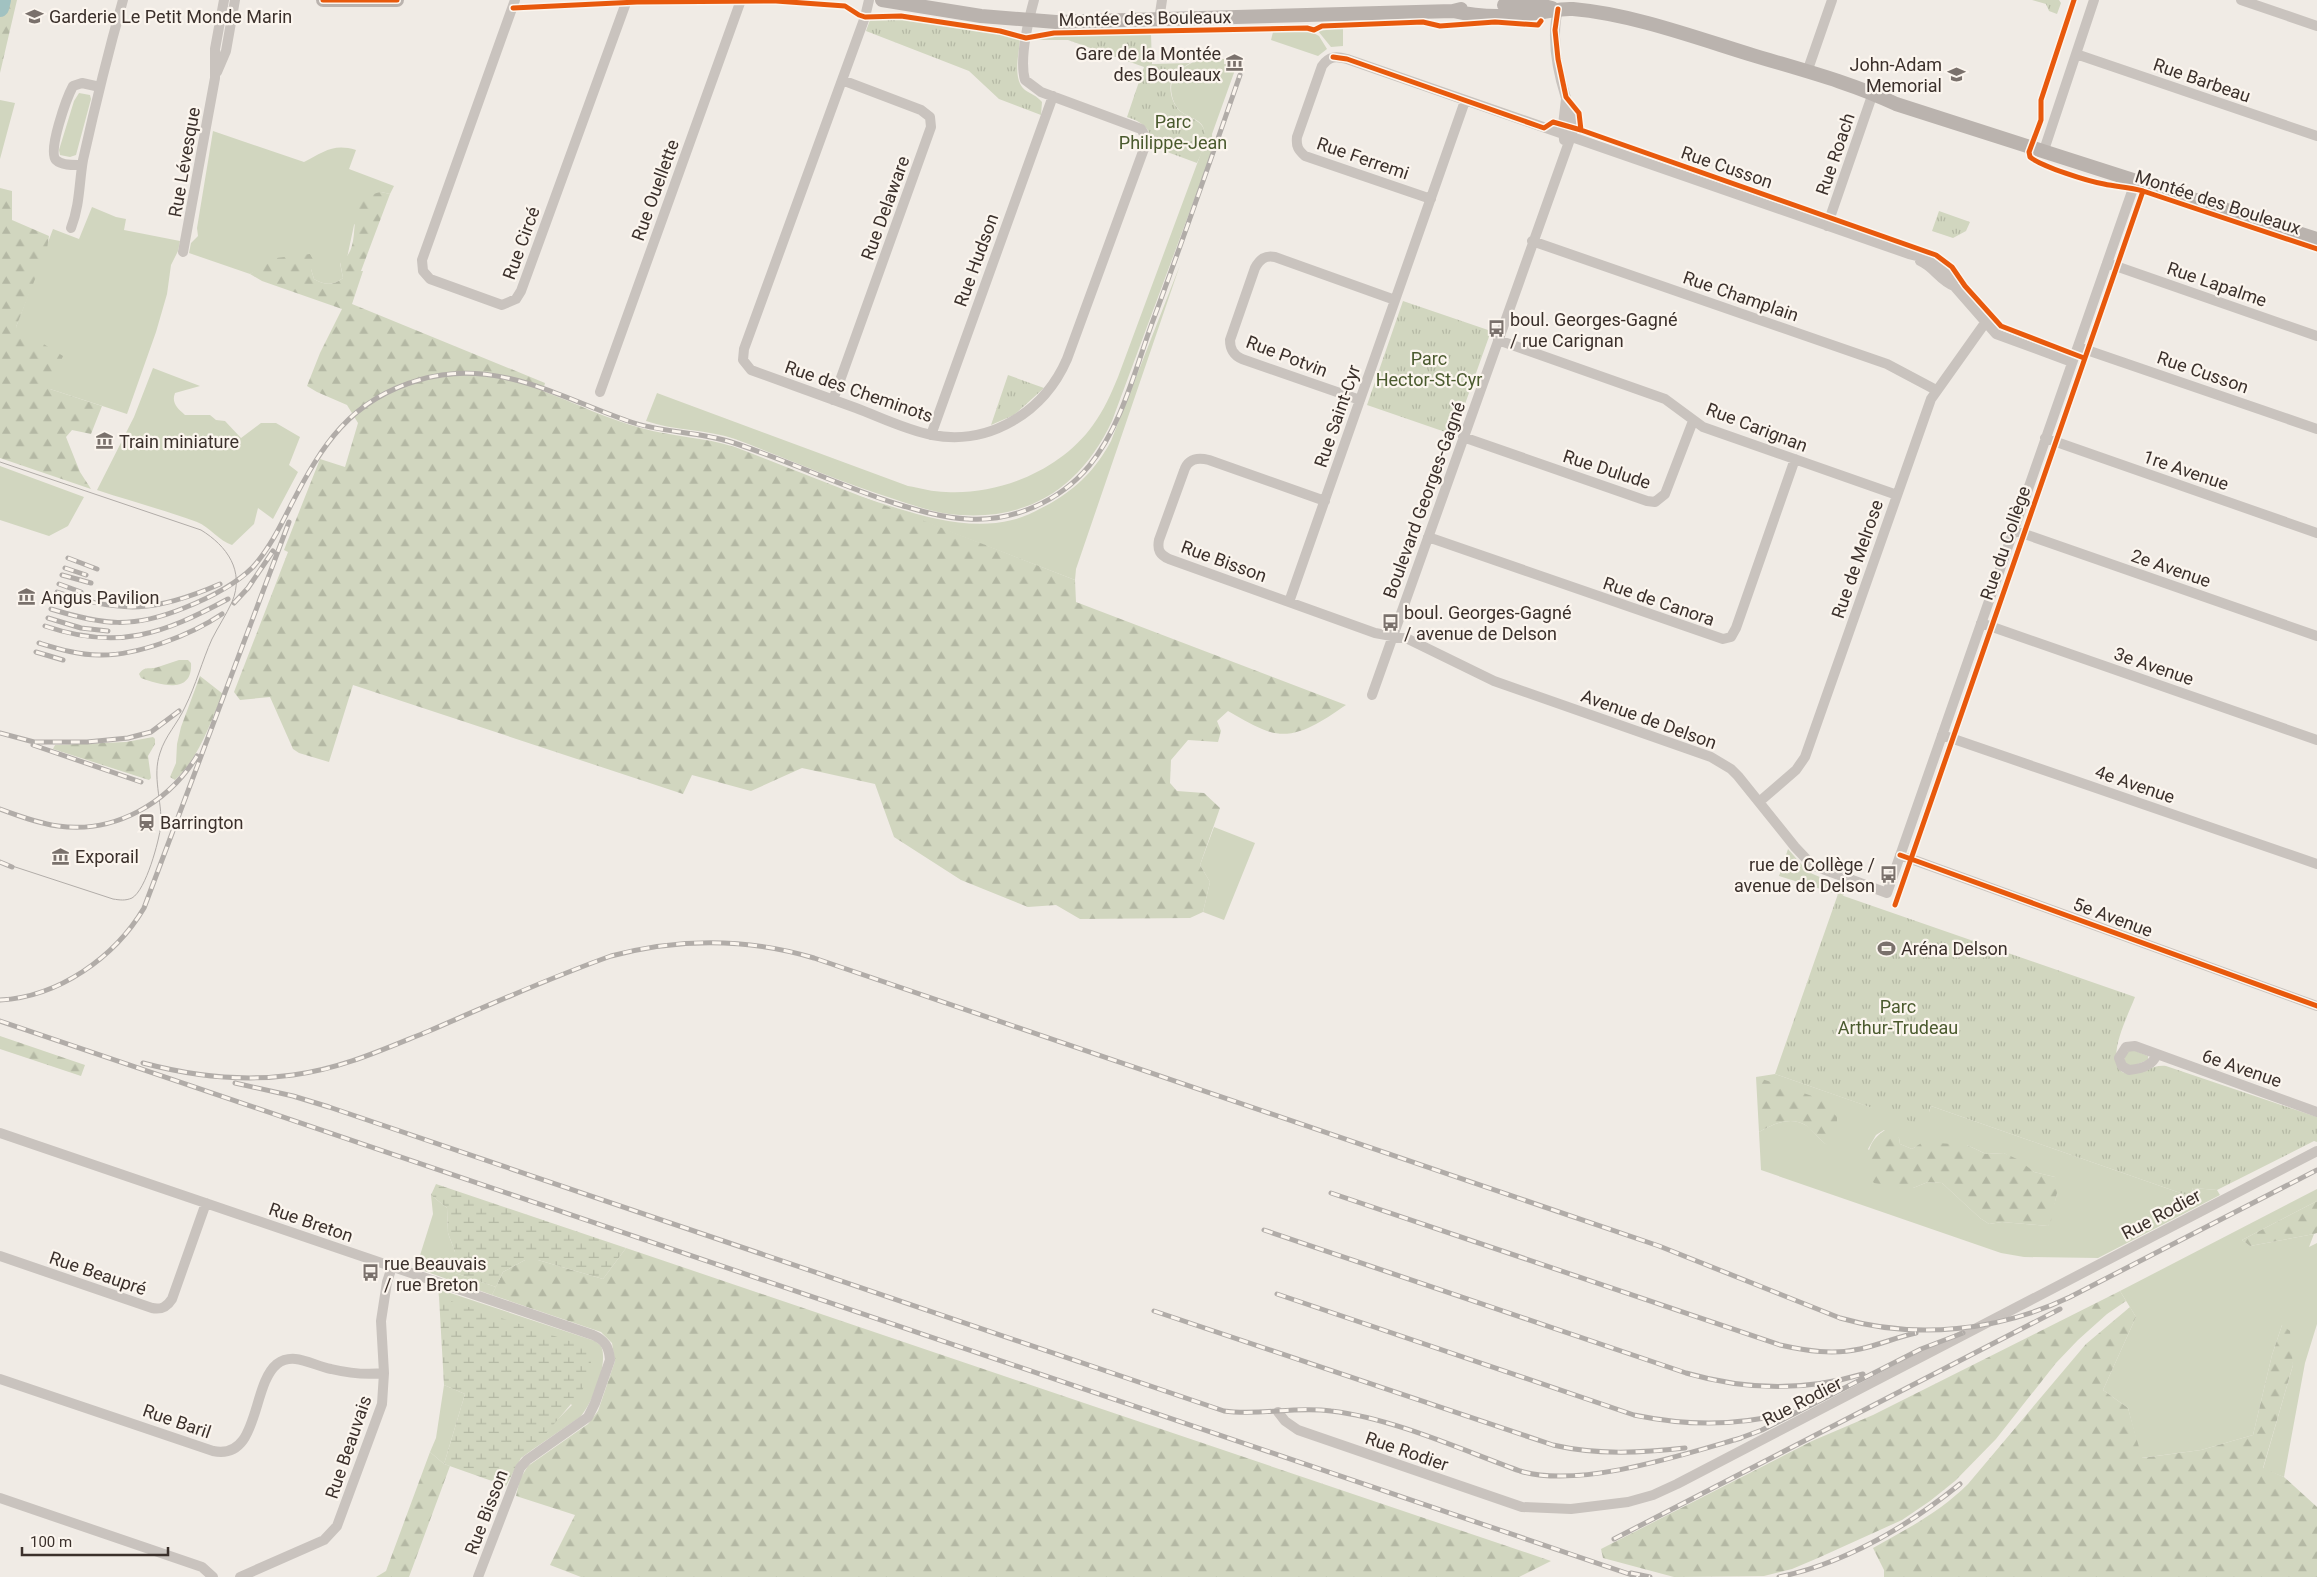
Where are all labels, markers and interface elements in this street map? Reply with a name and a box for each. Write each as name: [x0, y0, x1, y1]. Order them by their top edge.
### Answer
school or university icon: Garderie Le Petit Monde Marin: [25, 6, 45, 26]
place label: Garderie Le Petit Monde Marin: [49, 6, 292, 27]
street label: Montée des Bouleaux: [1058, 6, 1232, 30]
place label: Gare de la Montée des Bouleaux: [1075, 43, 1221, 85]
museum icon: Gare de la Montée des Bouleaux: [1225, 53, 1245, 73]
place label: John-Adam Memorial: [1850, 54, 1942, 96]
street label: Rue Barbeau: [2151, 54, 2253, 106]
school or university icon: John-Adam Memorial: [1946, 64, 1966, 84]
street label: Rue Lévesque: [164, 105, 204, 219]
street label: Rue Roach: [1811, 110, 1859, 198]
park label: Parc Philippe-Jean: [1119, 111, 1227, 153]
street label: Rue Ferremi: [1314, 132, 1412, 184]
street label: Rue Ouellette: [627, 136, 683, 244]
street label: Rue Cusson: [1678, 142, 1776, 192]
street label: Rue Delaware: [856, 153, 914, 263]
street label: Montée des Bouleaux: [2133, 165, 2303, 239]
street label: Rue Circé: [498, 204, 544, 282]
street label: Rue Hudson: [949, 211, 1003, 309]
street label: Rue Lapalme: [2164, 257, 2270, 311]
street label: Rue Champlain: [1680, 266, 1802, 326]
place label: boul. Georges-Gagné / rue Carignan: [1510, 309, 1677, 351]
bus stop icon: boul. Georges-Gagné / rue Carignan: [1486, 319, 1506, 339]
street label: Rue Potvin: [1243, 331, 1331, 381]
street label: Rue Cusson: [2154, 347, 2252, 397]
park label: Parc Hector-St-Cyr: [1376, 348, 1482, 390]
street label: Rue des Cheminots: [782, 356, 936, 426]
street label: Rue Saint-Cyr: [1310, 362, 1364, 470]
street label: Rue Carignan: [1703, 398, 1811, 456]
street label: Boulevard Georges-Gagné: [1379, 399, 1469, 601]
museum icon: Train miniature: [95, 431, 115, 451]
place label: Train miniature: [119, 431, 239, 452]
street label: Rue Dulude: [1561, 445, 1653, 493]
street label: 1re Avenue: [2141, 446, 2231, 494]
street label: Rue du Collège: [1976, 483, 2034, 603]
street label: Rue de Melrose: [1827, 497, 1887, 621]
street label: Rue Bisson: [1178, 536, 1270, 586]
street label: 2e Avenue: [2128, 545, 2214, 591]
street label: Rue de Canora: [1601, 572, 1717, 630]
museum icon: Angus Pavilion: [17, 587, 37, 607]
place label: Angus Pavilion: [41, 587, 159, 608]
place label: boul. Georges-Gagné / avenue de Delson: [1404, 602, 1571, 644]
bus stop icon: boul. Georges-Gagné / avenue de Delson: [1380, 612, 1400, 632]
street label: 3e Avenue: [2111, 643, 2197, 689]
street label: Avenue de Delson: [1578, 685, 1720, 753]
street label: 4e Avenue: [2092, 761, 2178, 807]
station icon: Barrington: [136, 812, 156, 832]
place label: Barrington: [160, 812, 244, 833]
museum icon: Exporail: [51, 846, 71, 866]
place label: Exporail: [75, 846, 139, 867]
place label: rue de Collège / avenue de Delson: [1734, 854, 1875, 896]
bus stop icon: rue de Collège / avenue de Delson: [1879, 864, 1899, 884]
street label: 5e Avenue: [2070, 893, 2156, 941]
sports icon: Aréna Delson: [1877, 938, 1897, 958]
place label: Aréna Delson: [1901, 938, 2008, 959]
park label: Parc Arthur-Trudeau: [1838, 996, 1958, 1038]
street label: 6e Avenue: [2199, 1045, 2285, 1091]
street label: Rue Rodier: [2118, 1184, 2204, 1244]
street label: Rue Breton: [266, 1198, 356, 1246]
street label: Rue Beaupré: [47, 1247, 149, 1299]
place label: rue Beauvais / rue Breton: [384, 1253, 487, 1295]
bus stop icon: rue Beauvais / rue Breton: [360, 1263, 380, 1283]
street label: Rue Rodier: [1759, 1372, 1845, 1430]
street label: Rue Beauvais: [321, 1393, 375, 1501]
street label: Rue Baril: [140, 1400, 214, 1442]
street label: Rue Rodier: [1363, 1427, 1451, 1475]
street label: Rue Bisson: [460, 1467, 512, 1557]
scale bar: [22, 1524, 169, 1556]
text: 100 m: [30, 1533, 72, 1551]

